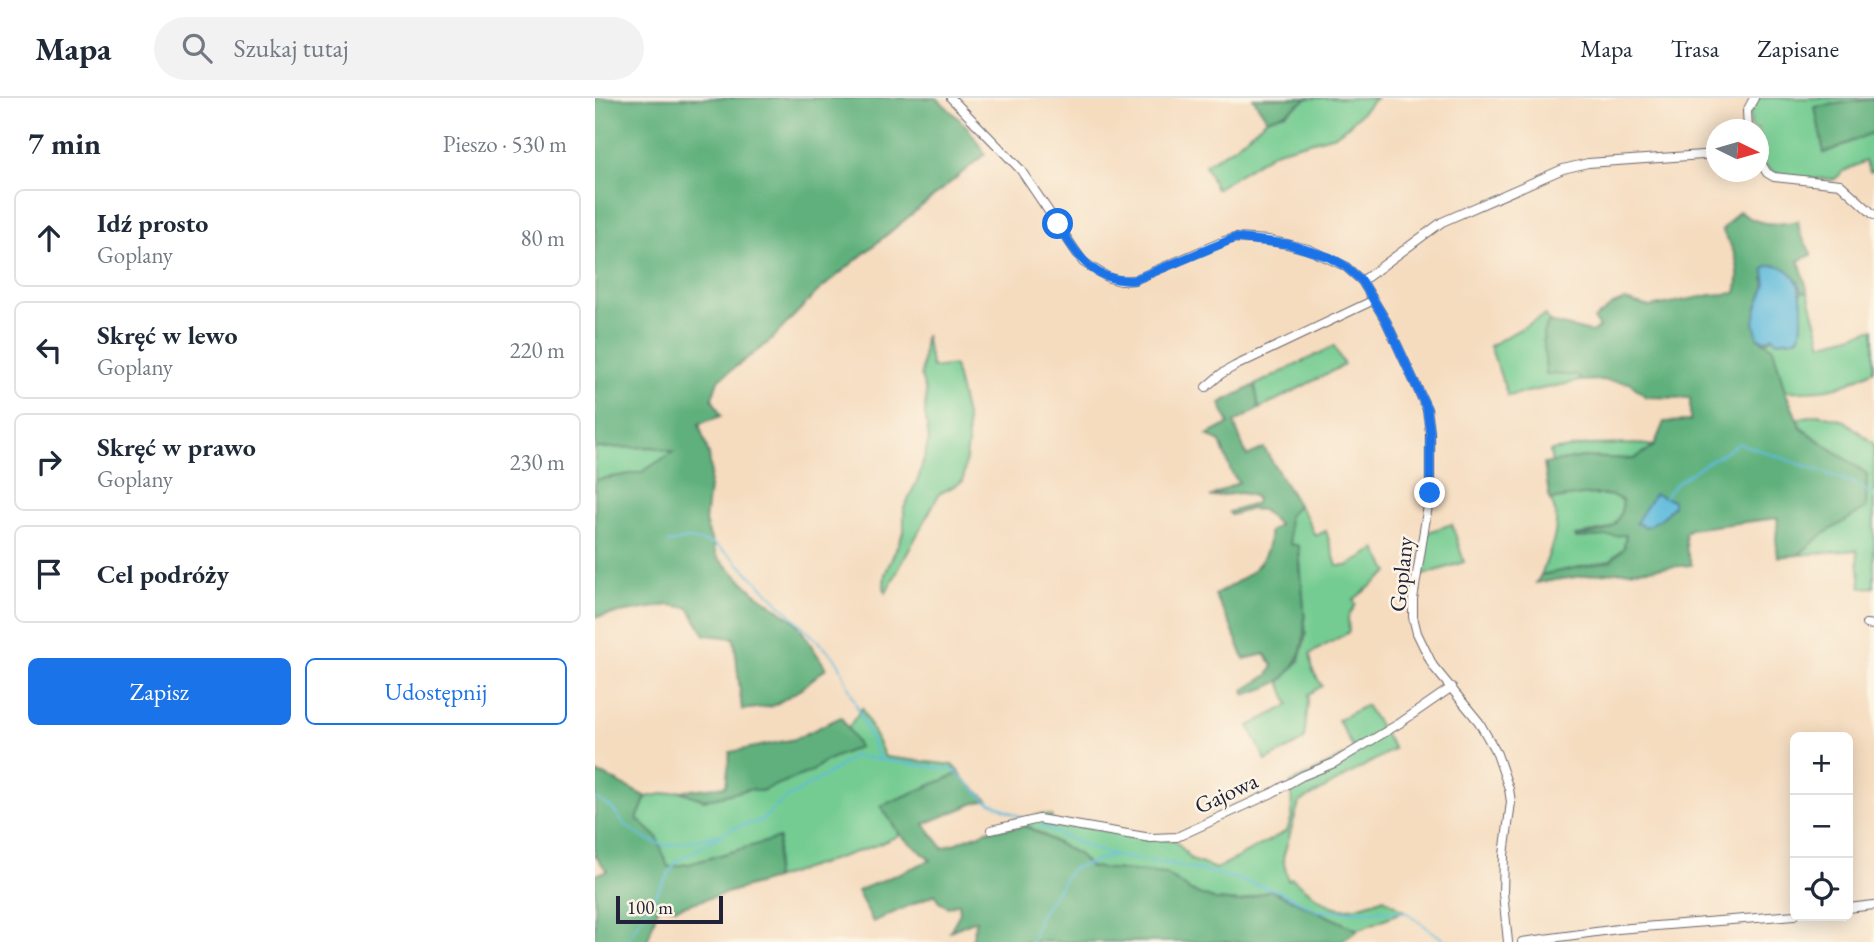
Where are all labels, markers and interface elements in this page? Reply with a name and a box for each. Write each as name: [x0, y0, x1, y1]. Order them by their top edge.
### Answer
search box: [154, 17, 644, 80]
text: Mapa: [35, 27, 112, 70]
icon: search: [178, 29, 216, 67]
text: Szukaj tutaj: [234, 31, 349, 65]
text: Mapa: [1580, 33, 1633, 64]
text: Trasa: [1671, 33, 1719, 64]
text: Zapisane: [1757, 33, 1839, 64]
north arrow: [1706, 119, 1769, 182]
text: 7 min: [28, 124, 101, 163]
text: Pieszo · 530 m: [443, 129, 567, 159]
text: Idź prosto: [97, 206, 208, 240]
route start: [1042, 208, 1073, 239]
icon: ahead: [30, 219, 68, 257]
text: 80 m: [520, 223, 565, 253]
text: Goplany: [97, 240, 173, 270]
text: Skręć w lewo: [97, 318, 238, 352]
icon: left: [30, 331, 68, 369]
text: 220 m: [509, 335, 565, 365]
text: Goplany: [97, 352, 173, 382]
text: Skręć w prawo: [97, 430, 256, 464]
icon: right: [30, 443, 68, 481]
text: 230 m: [509, 447, 565, 477]
text: Goplany: [97, 464, 173, 494]
route end: [1414, 477, 1445, 508]
street label: Goplany: [1382, 534, 1420, 613]
icon: arrive: [30, 555, 68, 593]
text: Cel podróży: [97, 557, 229, 591]
button: Zapisz: [28, 658, 291, 725]
button: Udostępnij: [305, 658, 567, 725]
map controls: [1790, 732, 1853, 921]
button: +: [1790, 732, 1853, 795]
street label: Gajowa: [1190, 765, 1263, 821]
button: −: [1790, 795, 1853, 858]
button: locate: [1790, 858, 1853, 921]
scale bar: [616, 893, 723, 925]
text: 100 m: [627, 895, 673, 920]

